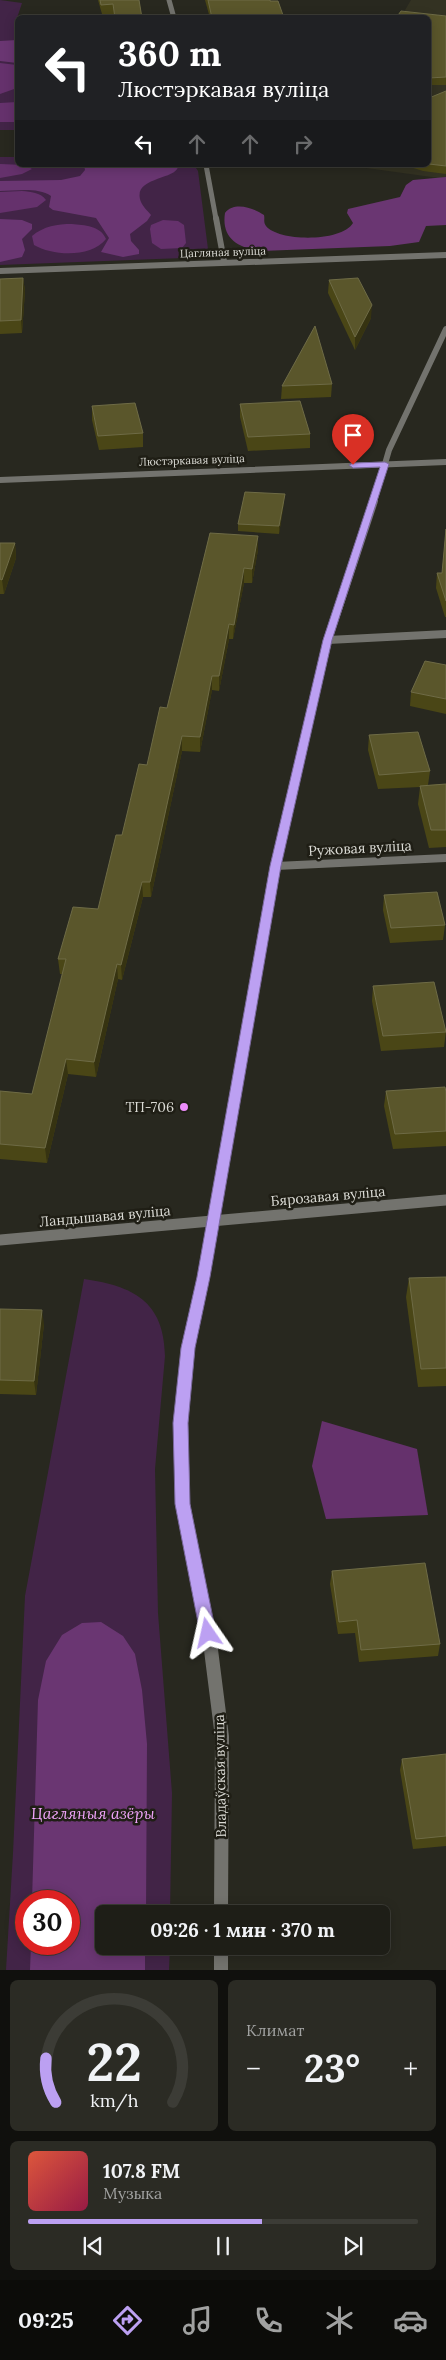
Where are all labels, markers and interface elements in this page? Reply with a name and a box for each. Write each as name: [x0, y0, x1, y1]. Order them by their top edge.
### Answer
text: 360 m: [118, 31, 221, 76]
icon: left: [35, 35, 100, 100]
text: Люстэркавая вуліца: [118, 75, 329, 103]
icon: left: [130, 130, 158, 158]
icon: ahead: [183, 130, 211, 158]
icon: ahead: [236, 130, 264, 158]
icon: right: [289, 130, 317, 158]
street label: Цагляная вуліца: [180, 243, 267, 260]
pin: [332, 414, 374, 465]
icon: arrive: [339, 421, 367, 449]
street label: Люстэркавая вуліца: [139, 451, 245, 469]
street label: Ружовая вуліца: [308, 836, 412, 860]
place label: ТП-706: [125, 1098, 174, 1116]
marker: ТП-706: [178, 1101, 190, 1113]
street label: Бярозавая вуліца: [270, 1182, 386, 1210]
street label: Ландышавая вуліца: [39, 1201, 171, 1231]
position arrow: [181, 1606, 233, 1658]
street label: Владаўская вуліца: [210, 1714, 230, 1838]
park label: Цагляныя азёры: [31, 1803, 155, 1823]
speed limit sign: 30: [15, 1890, 80, 1955]
text: 09:26 · 1 мин · 370 m: [150, 1918, 335, 1942]
text: Климат: [246, 2020, 304, 2040]
text: 22: [86, 2029, 142, 2095]
text: 23°: [304, 2044, 360, 2092]
text: −: [246, 2051, 261, 2087]
text: +: [403, 2051, 418, 2087]
text: km/h: [90, 2089, 138, 2112]
text: 107.8 FM: [103, 2159, 180, 2183]
text: Музыка: [103, 2183, 162, 2203]
icon: previous: [79, 2232, 107, 2260]
icon: pause: [209, 2232, 237, 2260]
icon: next: [339, 2232, 367, 2260]
icon: directions: [110, 2303, 145, 2338]
icon: music: [180, 2303, 215, 2338]
icon: phone: [251, 2303, 286, 2338]
icon: climate: [322, 2303, 357, 2338]
icon: car: [393, 2303, 428, 2338]
text: 09:25: [18, 2306, 74, 2334]

